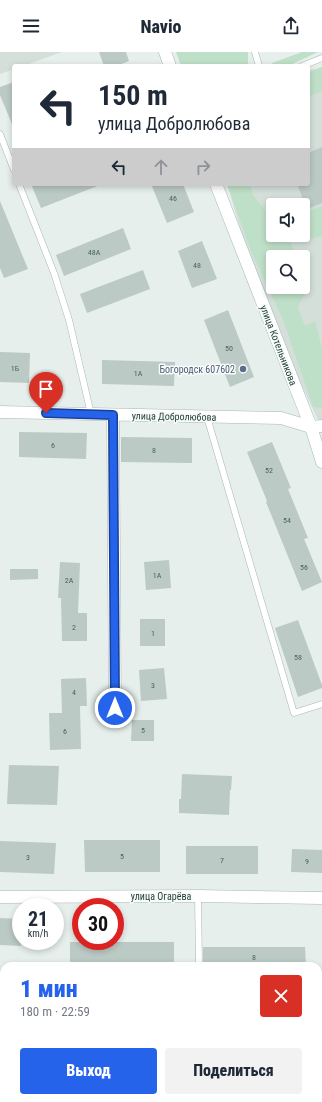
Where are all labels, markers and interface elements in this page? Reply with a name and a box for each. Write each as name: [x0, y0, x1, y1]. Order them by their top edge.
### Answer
icon: menu: [20, 15, 42, 37]
icon: share: [280, 15, 302, 37]
text: Navio: [140, 16, 182, 37]
text: 150 m: [98, 79, 168, 112]
icon: left: [32, 80, 84, 132]
text: улица Добролюбова: [98, 113, 250, 134]
icon: left: [108, 156, 130, 178]
icon: ahead: [150, 156, 172, 178]
icon: right: [192, 156, 214, 178]
house number: 46: [169, 194, 177, 203]
map controls: [266, 198, 310, 294]
button: sound: [266, 198, 310, 242]
house number: 48А: [88, 248, 101, 257]
button: search: [266, 250, 310, 294]
house number: 48: [193, 261, 201, 270]
street label: улица Котельникова: [258, 304, 299, 387]
house number: 50: [225, 344, 233, 353]
house number: 1Б: [11, 364, 20, 373]
place label: Богородск 607602: [160, 364, 235, 375]
marker: Богородск 607602: [238, 364, 248, 374]
house number: 1А: [134, 369, 143, 378]
pin: [29, 372, 63, 413]
icon: arrive: [35, 378, 57, 400]
street label: улица Добролюбова: [132, 410, 217, 423]
house number: 6: [51, 441, 55, 450]
house number: 8: [152, 446, 156, 455]
house number: 52: [265, 466, 273, 475]
house number: 54: [283, 516, 291, 525]
house number: 56: [300, 563, 308, 572]
house number: 1А: [153, 571, 162, 580]
house number: 2А: [65, 576, 74, 585]
house number: 2: [72, 623, 76, 632]
house number: 1: [151, 629, 155, 638]
house number: 58: [294, 653, 302, 662]
house number: 3: [151, 681, 155, 690]
position arrow: [94, 687, 136, 729]
house number: 4: [72, 688, 76, 697]
house number: 5: [141, 726, 145, 735]
house number: 6: [63, 727, 67, 736]
house number: 5: [120, 852, 124, 861]
house number: 3: [26, 853, 30, 862]
house number: 7: [220, 856, 224, 865]
house number: 9: [305, 857, 309, 866]
street label: улица Огарёва: [131, 891, 191, 902]
speed limit sign: 30: [72, 898, 124, 950]
text: 21: [28, 907, 48, 931]
text: km/h: [28, 928, 48, 939]
house number: 8: [252, 953, 256, 962]
text: 1 мин: [20, 975, 78, 1003]
button: close: [260, 975, 302, 1017]
text: 180 m · 22:59: [20, 1004, 90, 1019]
button: Выход: [20, 1048, 157, 1094]
button: Поделиться: [165, 1048, 302, 1094]

